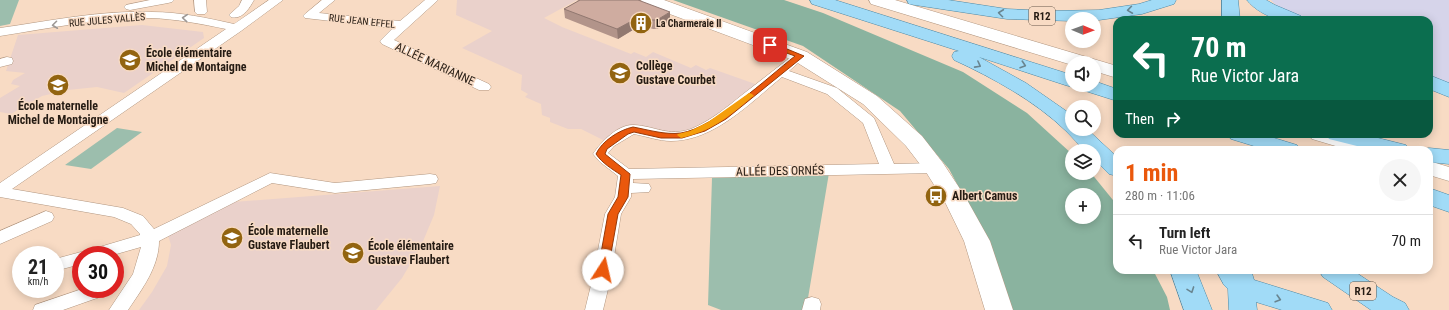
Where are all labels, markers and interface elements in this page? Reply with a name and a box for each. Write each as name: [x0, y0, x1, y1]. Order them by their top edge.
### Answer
one-way arrow: [1127, 5, 1134, 14]
road number: R12: [1029, 7, 1055, 25]
one-way arrow: [998, 9, 1004, 18]
street label: RUE JULES VALLÈS: [68, 10, 146, 29]
building icon: La Charmeraie II: [628, 10, 654, 36]
street label: RUE JEAN EFFEL: [328, 12, 396, 30]
north arrow: [1065, 12, 1101, 48]
map controls: [1065, 12, 1101, 224]
one-way arrow: [182, 14, 188, 23]
place label: La Charmeraie II: [656, 18, 722, 29]
one-way arrow: [52, 20, 58, 29]
pin: [753, 28, 787, 62]
text: 70 m: [1191, 31, 1247, 64]
icon: left: [1125, 32, 1177, 84]
icon: arrive: [759, 34, 781, 56]
street label: ALLÉE MARIANNE: [393, 39, 478, 89]
place label: École élémentaire Michel de Montaigne: [146, 45, 247, 74]
school or university icon: École élémentaire Michel de Montaigne: [117, 47, 143, 73]
button: sound: [1065, 56, 1101, 92]
place label: Collège Gustave Courbet: [636, 59, 716, 87]
school or university icon: Collège Gustave Courbet: [607, 60, 633, 86]
one-way arrow: [974, 60, 982, 68]
one-way arrow: [1020, 60, 1027, 69]
text: Rue Victor Jara: [1191, 65, 1299, 86]
school or university icon: École maternelle Michel de Montaigne: [45, 72, 71, 98]
place label: École maternelle Michel de Montaigne: [8, 98, 109, 127]
button: search: [1065, 100, 1101, 136]
icon: right: [1162, 108, 1184, 130]
text: Then: [1125, 110, 1154, 128]
button: layers: [1065, 144, 1101, 180]
text: 1 min: [1125, 159, 1178, 187]
button: close: [1379, 159, 1421, 201]
street label: ALLÉE DES ORNÉS: [736, 162, 824, 179]
bus stop icon: Albert Camus: [923, 183, 949, 209]
button: +: [1065, 188, 1101, 224]
text: 280 m · 11:06: [1125, 188, 1195, 203]
place label: Albert Camus: [952, 189, 1018, 203]
place label: École maternelle Gustave Flaubert: [248, 223, 330, 252]
text: Turn left: [1159, 224, 1210, 242]
school or university icon: École maternelle Gustave Flaubert: [219, 225, 245, 251]
icon: left: [1125, 230, 1147, 252]
text: 70 m: [1391, 232, 1421, 250]
place label: École élémentaire Gustave Flaubert: [368, 238, 454, 267]
school or university icon: École élémentaire Gustave Flaubert: [340, 240, 366, 266]
text: Rue Victor Jara: [1159, 242, 1237, 257]
speed limit sign: 30: [72, 246, 124, 298]
position arrow: [582, 249, 624, 291]
text: 21: [28, 255, 48, 279]
text: km/h: [28, 276, 48, 287]
road number: R12: [1350, 282, 1376, 300]
one-way arrow: [1187, 286, 1195, 293]
one-way arrow: [1275, 294, 1281, 302]

